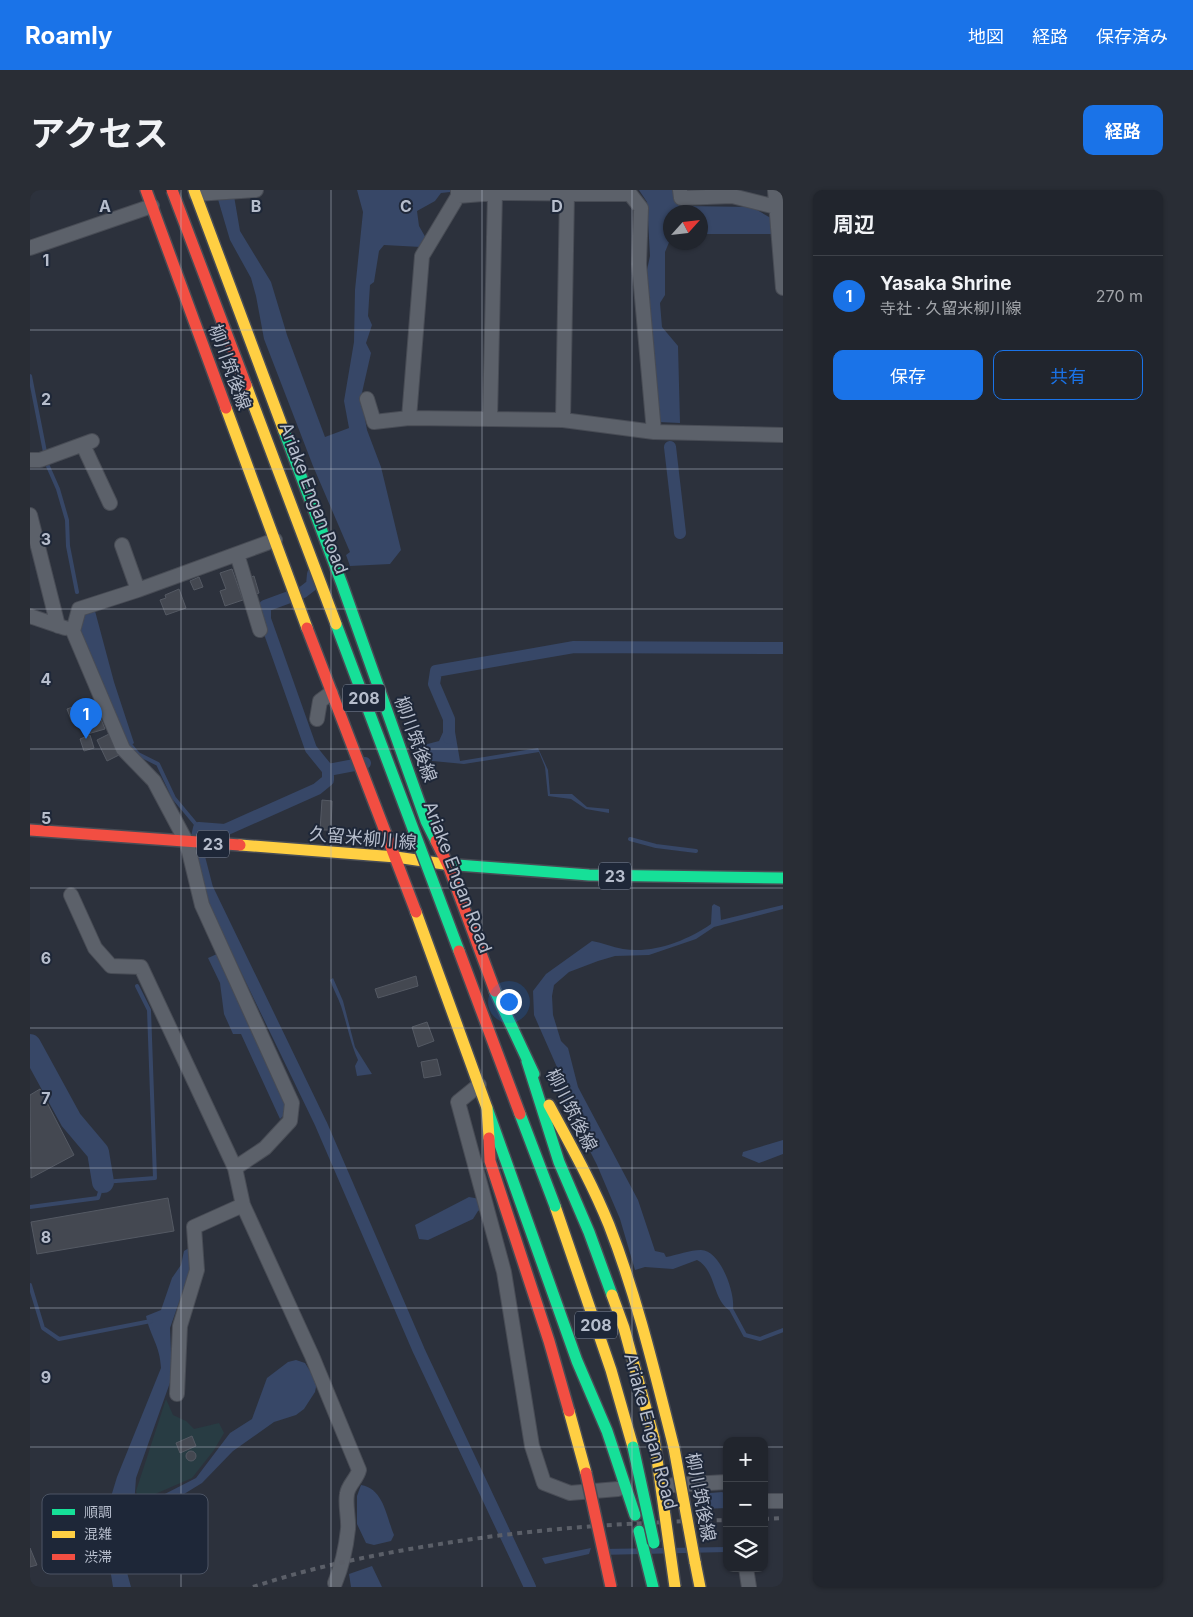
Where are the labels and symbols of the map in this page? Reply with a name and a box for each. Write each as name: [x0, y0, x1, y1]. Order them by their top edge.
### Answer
text: A: [99, 196, 111, 216]
text: B: [251, 196, 261, 216]
text: C: [400, 196, 412, 216]
text: D: [551, 196, 563, 216]
north arrow: [663, 205, 708, 250]
text: 1: [43, 250, 49, 270]
street label: 柳川筑後線: [205, 321, 255, 413]
text: 2: [41, 389, 51, 409]
street label: Ariake Engan Road: [275, 419, 353, 577]
text: 3: [41, 529, 51, 549]
text: 4: [41, 669, 52, 689]
road number: 208: [343, 684, 385, 712]
street label: 柳川筑後線: [391, 693, 441, 785]
pin: 1: [70, 698, 102, 739]
street label: Ariake Engan Road: [419, 798, 497, 956]
text: 5: [41, 808, 51, 828]
street label: 久留米柳川線: [308, 823, 418, 853]
road number: 23: [197, 831, 229, 858]
road number: 23: [599, 862, 631, 889]
text: 6: [41, 948, 51, 968]
your location: [496, 989, 522, 1015]
street label: 柳川筑後線: [542, 1065, 602, 1155]
text: 7: [41, 1088, 51, 1108]
text: 8: [41, 1227, 51, 1247]
road number: 208: [575, 1312, 617, 1338]
street label: Ariake Engan Road: [620, 1351, 682, 1511]
text: 9: [41, 1367, 51, 1387]
street label: 柳川筑後線: [682, 1451, 720, 1543]
legend: [42, 1494, 208, 1574]
text: 順調: [84, 1503, 112, 1520]
text: 混雑: [84, 1525, 112, 1542]
text: 渋滞: [84, 1548, 112, 1565]

